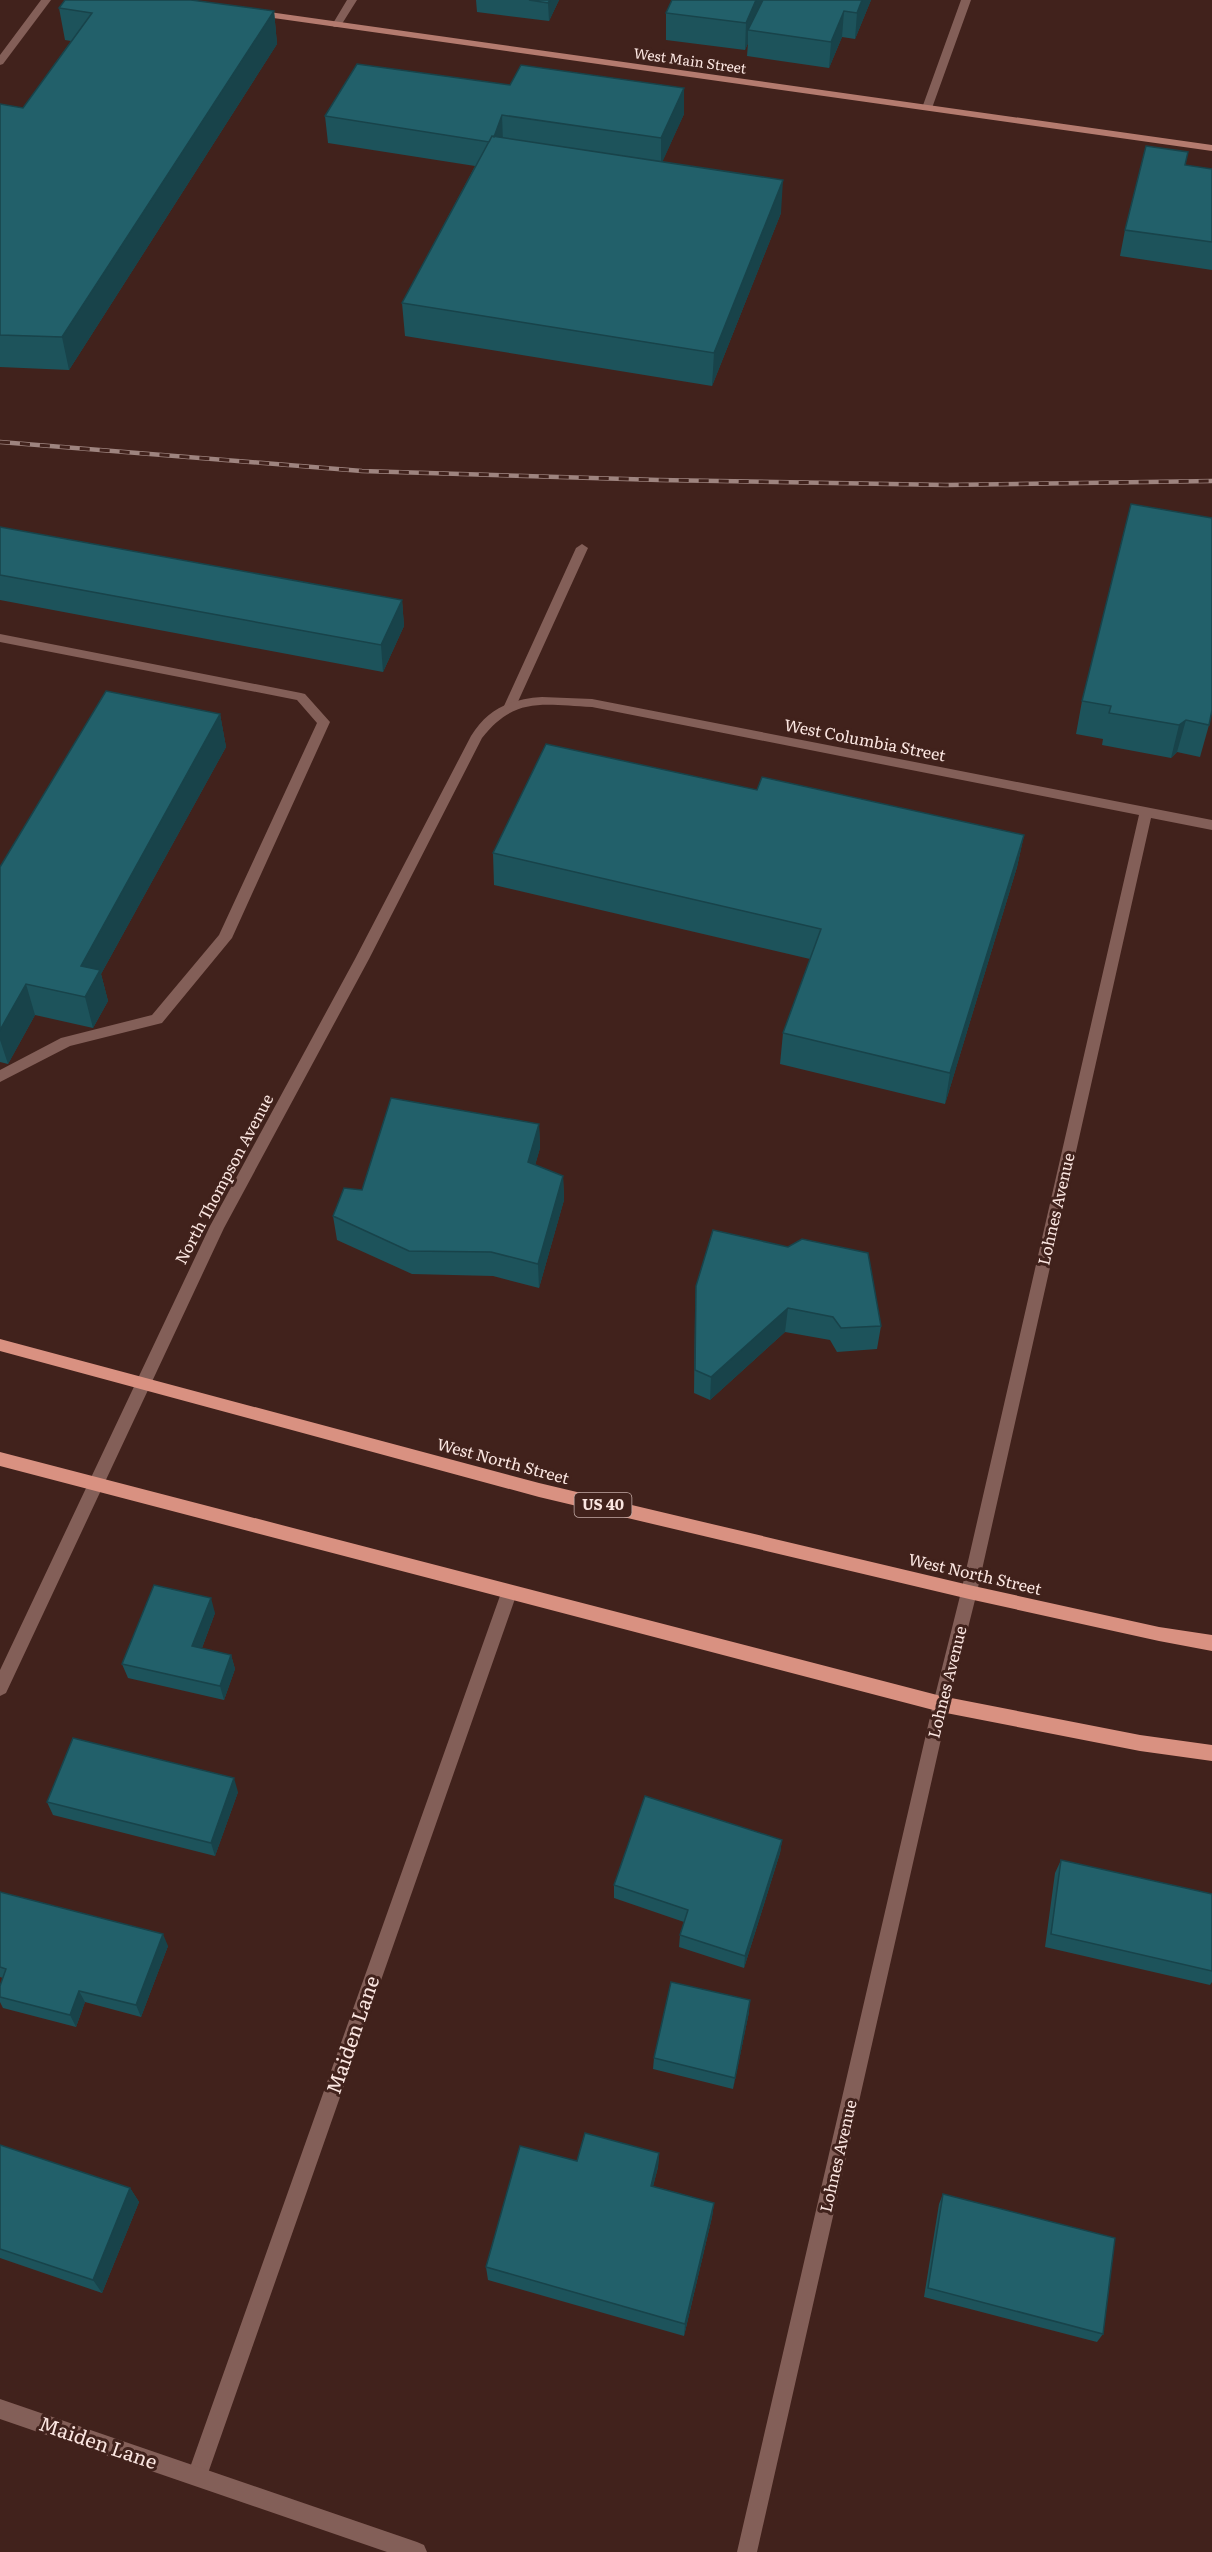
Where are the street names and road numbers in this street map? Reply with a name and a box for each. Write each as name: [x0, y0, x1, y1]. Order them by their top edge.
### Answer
street label: West Main Street: [632, 42, 748, 78]
street label: West Columbia Street: [782, 712, 949, 767]
street label: North Thompson Avenue: [168, 1089, 278, 1268]
street label: Lohnes Avenue: [1030, 1150, 1080, 1267]
street label: West North Street: [434, 1431, 573, 1489]
road number: US 40: [574, 1493, 632, 1517]
street label: West North Street: [906, 1546, 1045, 1600]
street label: Lohnes Avenue: [920, 1623, 972, 1740]
street label: Maiden Lane: [317, 1971, 385, 2098]
street label: Lohnes Avenue: [812, 2097, 862, 2214]
street label: Maiden Lane: [35, 2407, 162, 2475]

